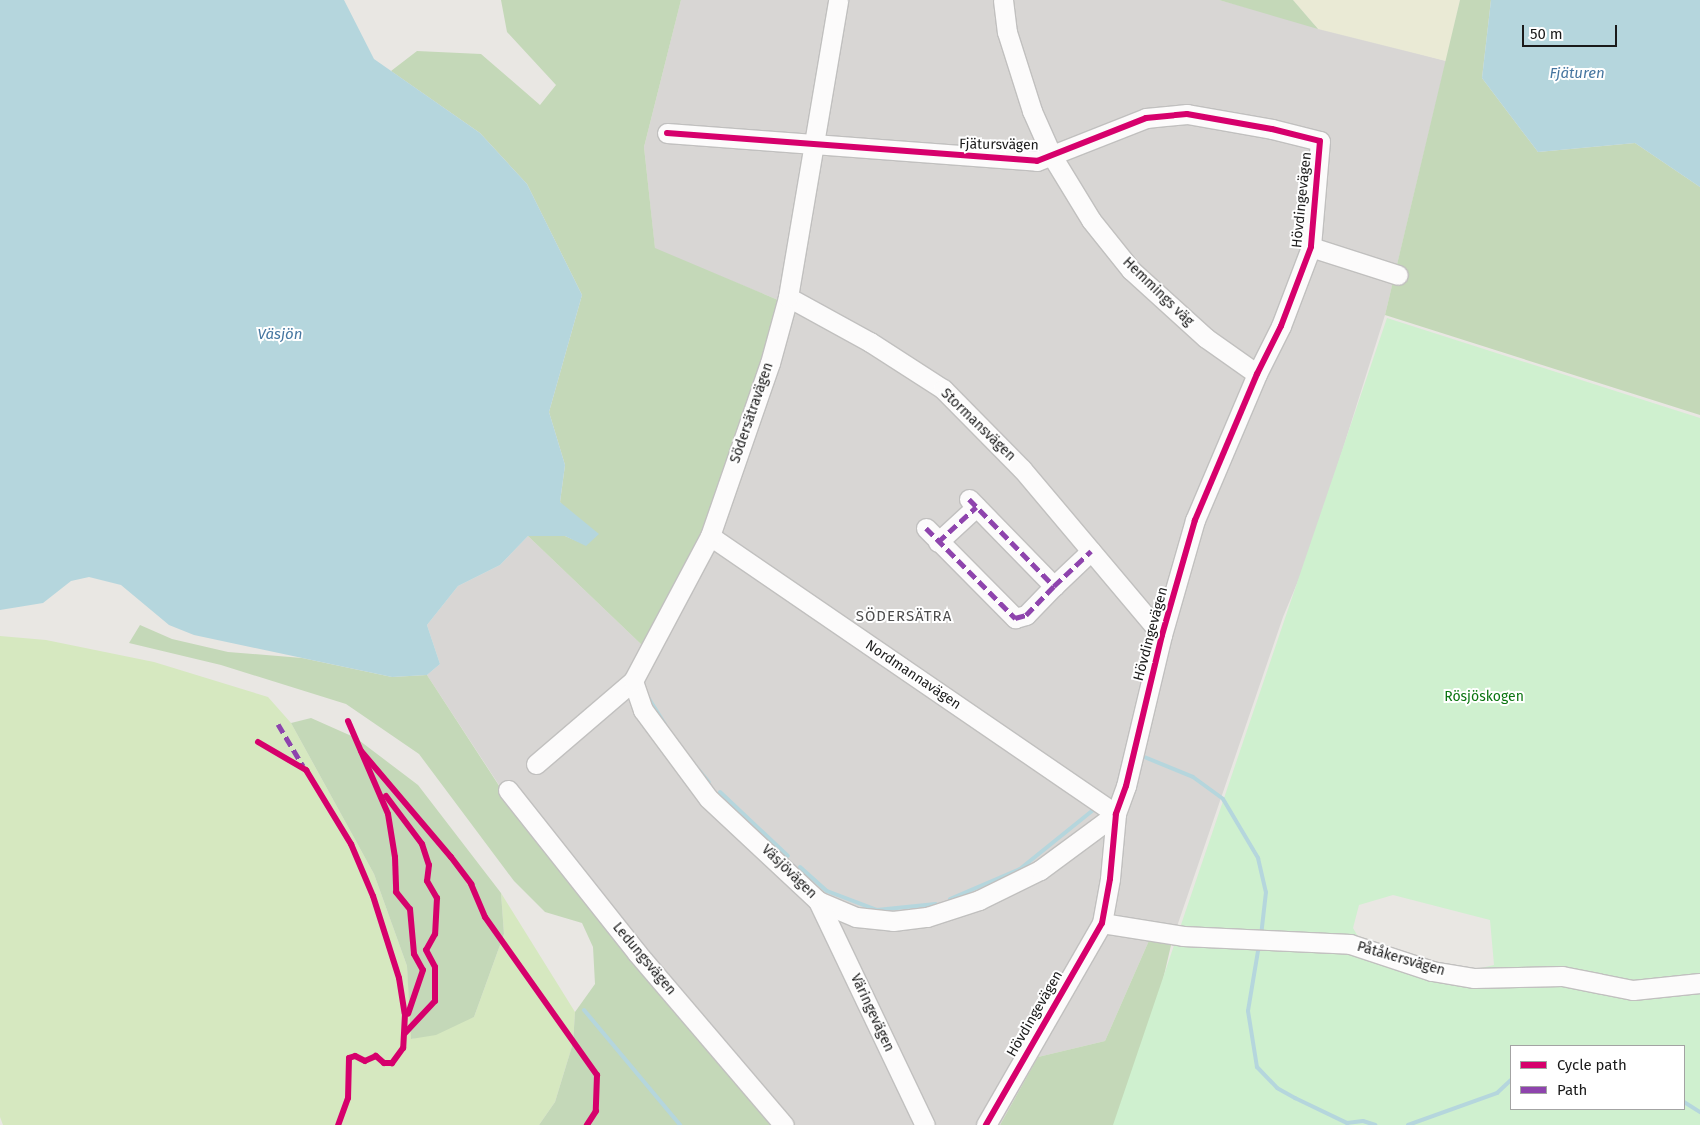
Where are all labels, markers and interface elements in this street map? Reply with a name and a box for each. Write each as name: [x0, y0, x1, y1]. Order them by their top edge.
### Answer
scale bar: [1525, 15, 1620, 47]
text: 50 m: [1530, 25, 1563, 43]
water label: Fjäturen: [1549, 65, 1605, 83]
street label: Fjätursvägen: [959, 136, 1039, 154]
street label: Hövdingevägen: [1289, 151, 1315, 249]
street label: Hemmings väg: [1119, 254, 1197, 330]
water label: Väsjön: [258, 326, 302, 344]
street label: Södersätravägen: [727, 360, 777, 466]
street label: Stormansvägen: [937, 385, 1019, 465]
street label: Hövdingevägen: [1130, 585, 1172, 683]
district label: SÖDERSÄTRA: [854, 608, 954, 626]
street label: Nordmannavägen: [862, 637, 964, 713]
park label: Rösjöskogen: [1444, 689, 1524, 705]
street label: Väsjövägen: [758, 842, 820, 902]
street label: Ledungsvägen: [609, 919, 679, 999]
street label: Påtåkersvägen: [1355, 938, 1447, 980]
street label: Hövdingevägen: [1004, 968, 1066, 1060]
street label: Väringevägen: [847, 971, 897, 1055]
legend: [1510, 1045, 1685, 1110]
text: Cycle path: [1557, 1056, 1627, 1074]
text: Path: [1557, 1081, 1587, 1099]

